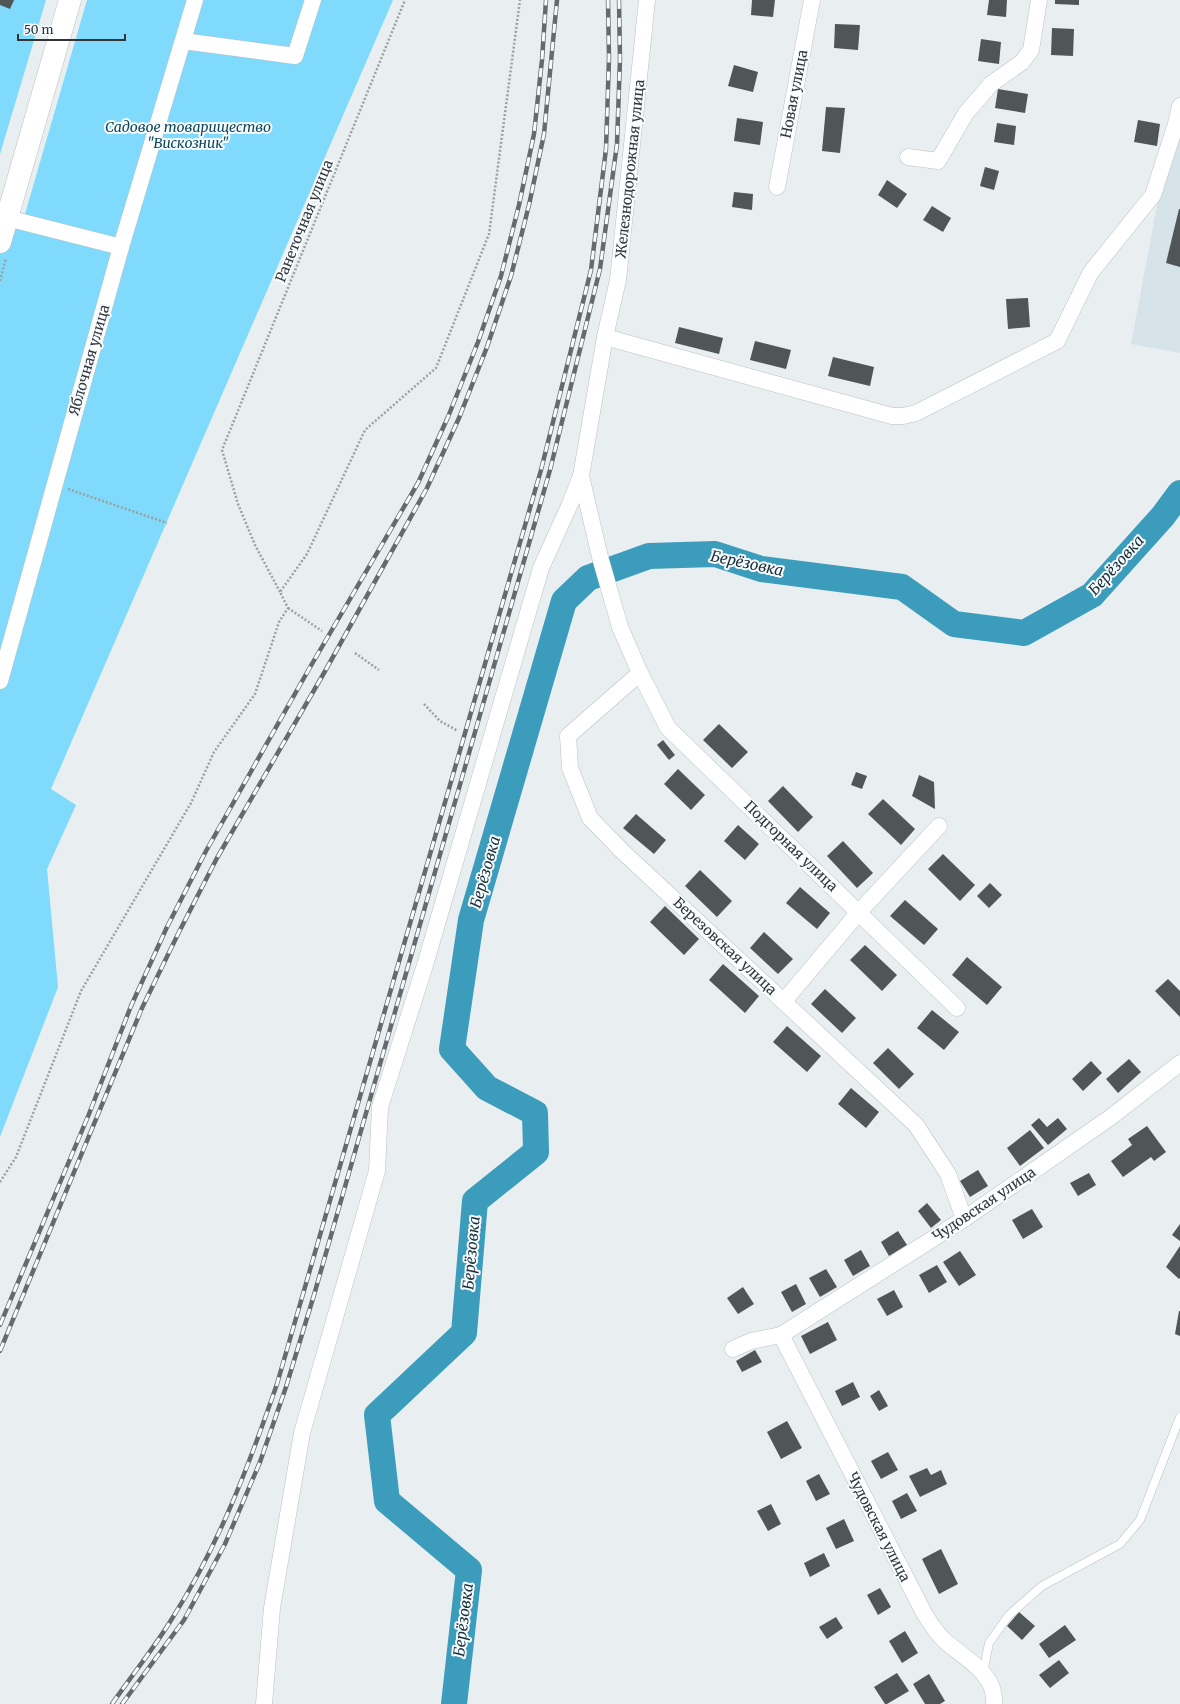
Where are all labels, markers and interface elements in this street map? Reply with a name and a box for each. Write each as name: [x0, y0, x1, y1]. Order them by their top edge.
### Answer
scale bar: [18, 16, 125, 42]
text: 50 m: [24, 22, 53, 37]
street label: Новая улица: [777, 48, 811, 140]
street label: Железнодорожная улица: [612, 78, 648, 259]
park label: Садовое товарищество "Вискозник": [105, 118, 271, 152]
street label: Ранеточная улица: [271, 157, 337, 285]
street label: Яблочная улица: [65, 302, 114, 418]
water label: Берёзовка: [1084, 531, 1148, 599]
water label: Берёзовка: [709, 546, 785, 580]
street label: Подгорная улица: [740, 797, 842, 896]
water label: Берёзовка: [466, 834, 504, 910]
street label: Березовская улица: [669, 893, 781, 999]
street label: Чудовская улица: [929, 1163, 1039, 1245]
water label: Берёзовка: [458, 1215, 484, 1291]
street label: Чудовская улица: [844, 1469, 915, 1585]
water label: Берёзовка: [449, 1582, 477, 1658]

